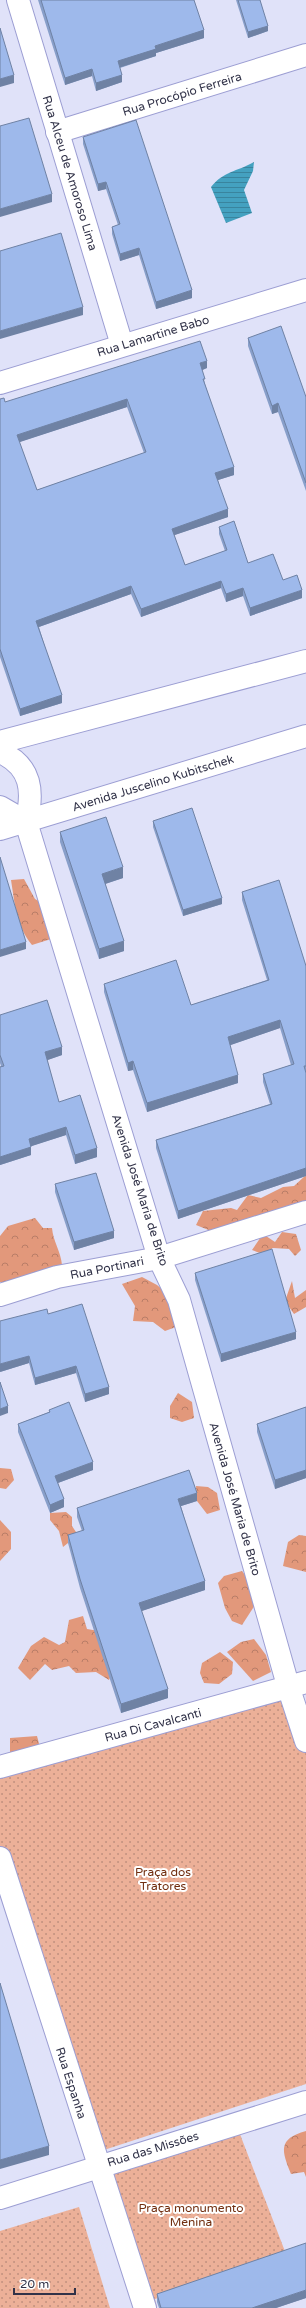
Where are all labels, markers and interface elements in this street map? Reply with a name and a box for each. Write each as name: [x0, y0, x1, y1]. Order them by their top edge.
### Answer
street label: Rua Procópio Ferreira: [121, 69, 243, 119]
street label: Rua Alceu de Amoroso Lima: [40, 94, 100, 252]
street label: Rua Lamartine Babo: [95, 312, 211, 360]
street label: Avenida Juscelino Kubitschek: [71, 752, 236, 814]
street label: Avenida José Maria de Brito: [109, 1112, 171, 1268]
street label: Rua Portinari: [69, 1254, 145, 1282]
street label: Avenida José Maria de Brito: [206, 1421, 264, 1577]
street label: Rua Di Cavalcanti: [103, 1705, 203, 1745]
park label: Praça dos Tratores: [135, 1865, 191, 1893]
street label: Rua Espanha: [53, 2045, 89, 2121]
street label: Rua das Missões: [106, 2128, 201, 2170]
park label: Praça monumento Menina: [138, 2201, 244, 2229]
scale bar: [14, 2270, 75, 2296]
text: 20 m: [20, 2277, 49, 2291]

